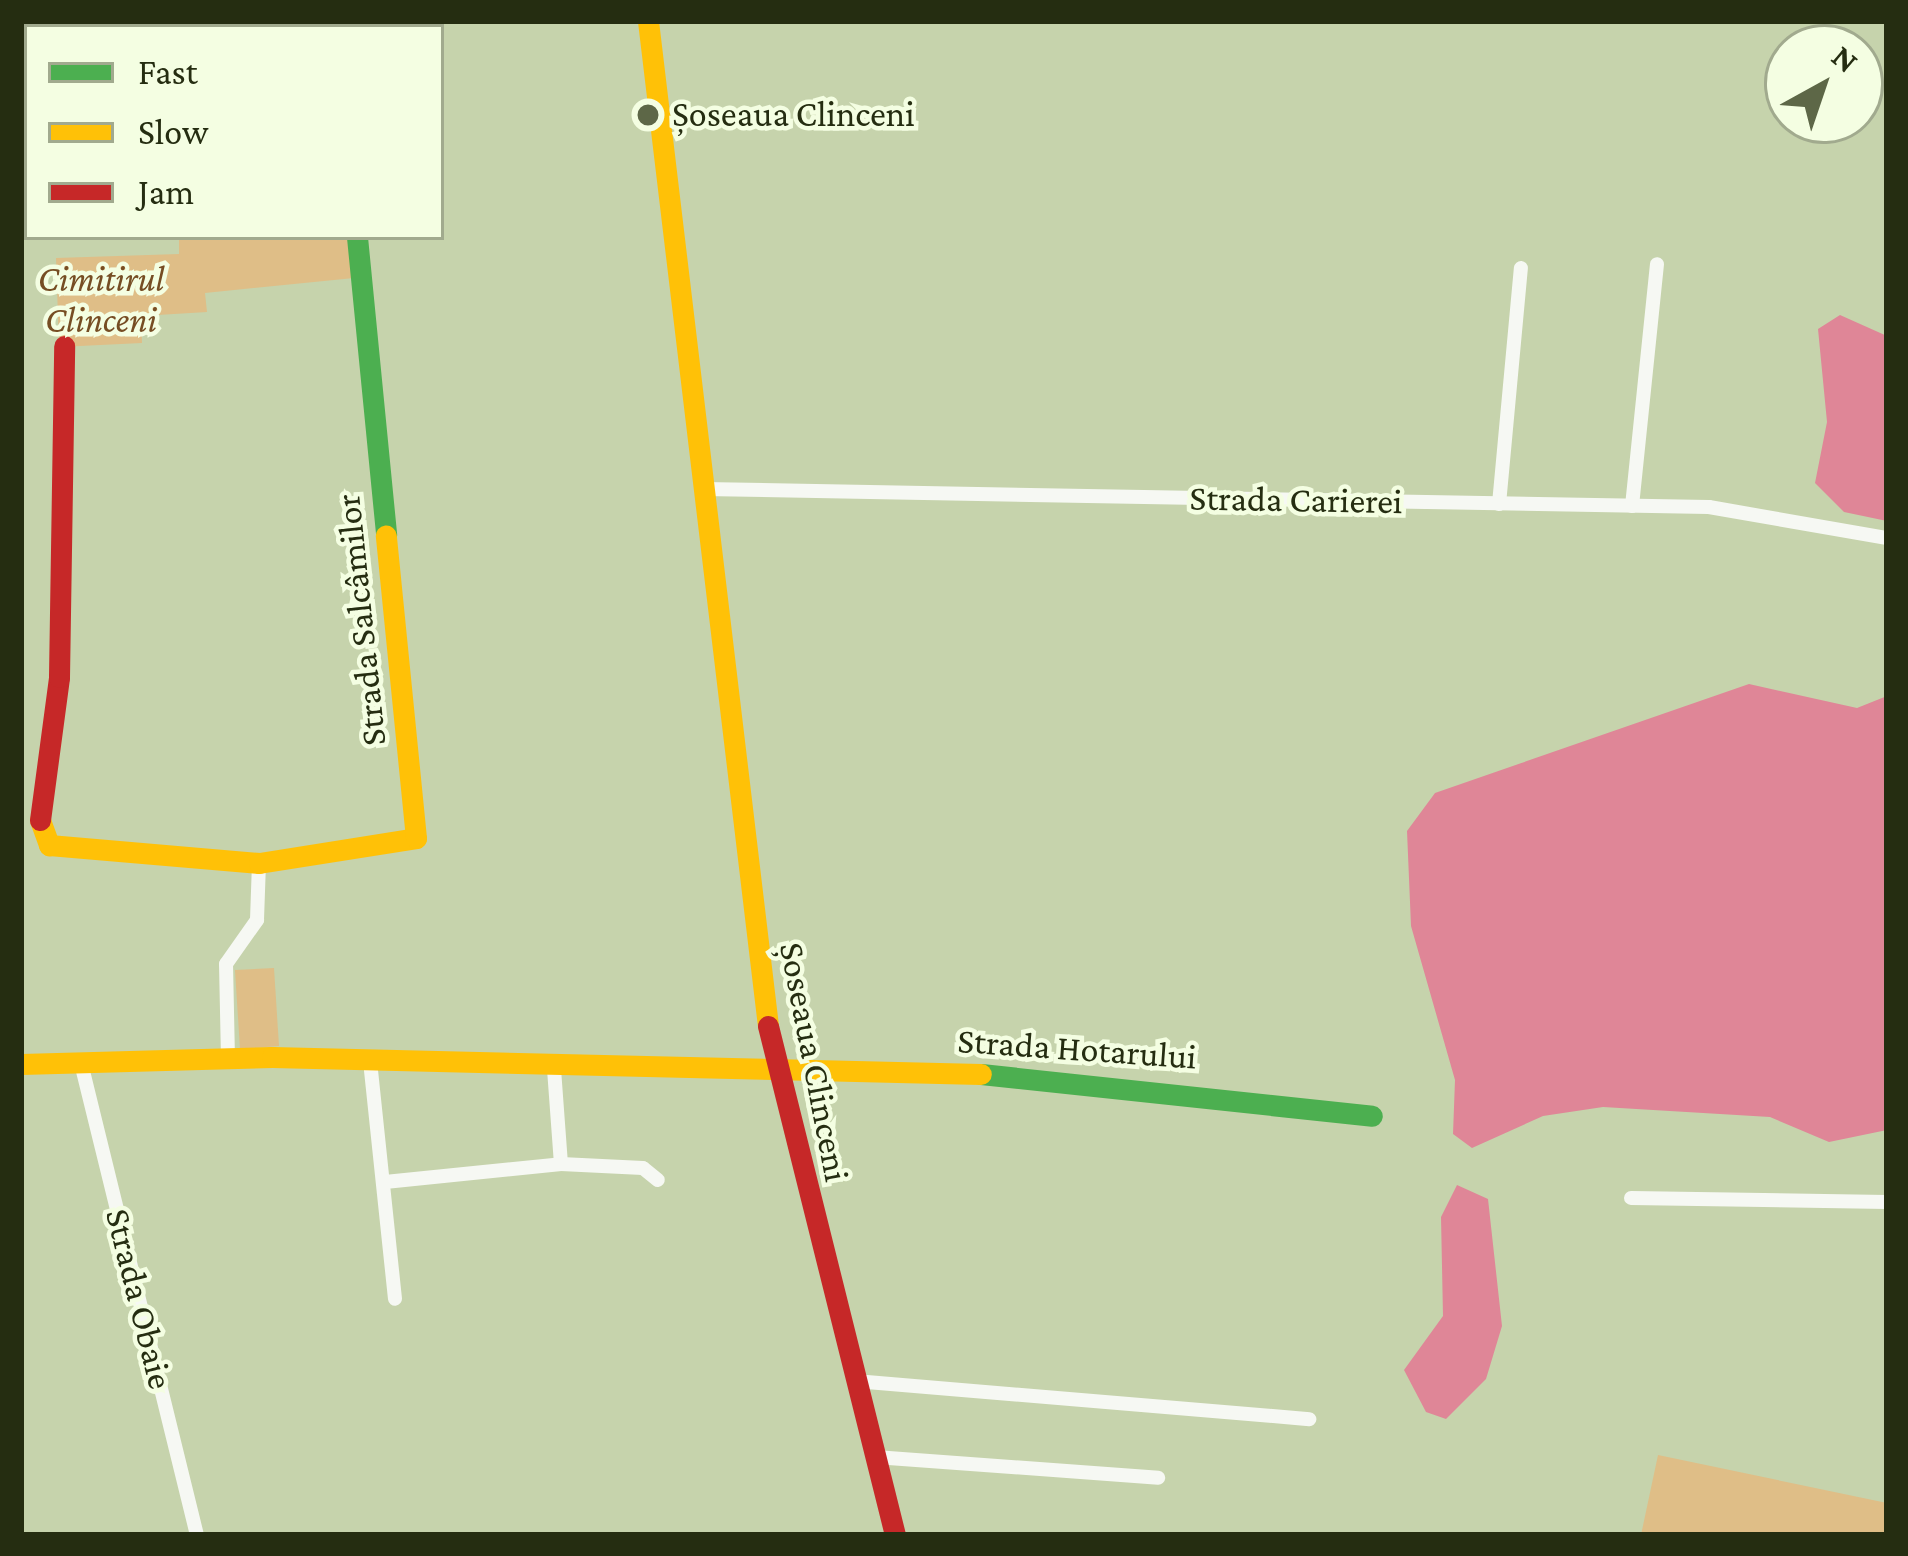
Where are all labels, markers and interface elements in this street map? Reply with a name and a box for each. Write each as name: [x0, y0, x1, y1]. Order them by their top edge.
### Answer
legend: [24, 24, 444, 240]
north arrow: [1764, 24, 1884, 144]
text: N: [1825, 37, 1866, 80]
text: Fast: [138, 52, 198, 92]
place label: Șoseaua Clinceni: [672, 93, 915, 137]
marker: Șoseaua Clinceni: [635, 102, 661, 128]
text: Slow: [138, 112, 209, 152]
text: Jam: [138, 172, 194, 212]
park label: Cimitirul Clinceni: [38, 257, 164, 342]
street label: Strada Carierei: [1189, 477, 1403, 523]
street label: Strada Salcâmilor: [326, 492, 396, 748]
street label: Șoseaua Clinceni: [770, 939, 858, 1185]
street label: Strada Hotarului: [956, 1019, 1198, 1079]
street label: Strada Obaie: [96, 1204, 182, 1394]

